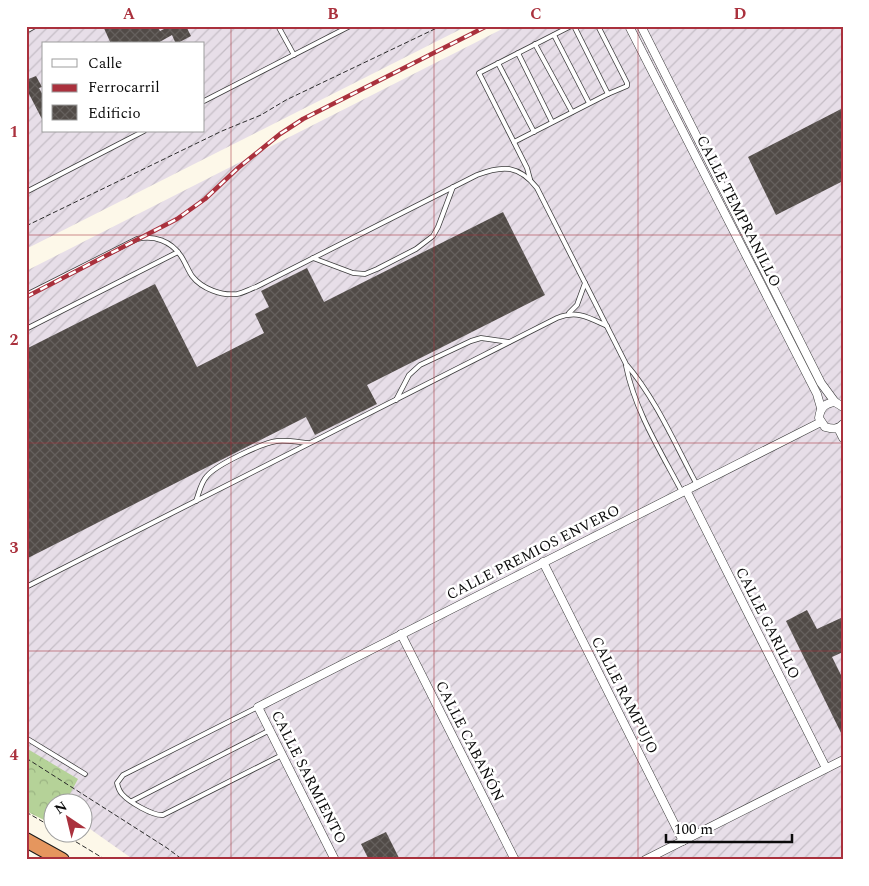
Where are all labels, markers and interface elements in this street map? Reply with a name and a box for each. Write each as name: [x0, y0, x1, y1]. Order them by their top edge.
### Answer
text: A: [123, 2, 136, 26]
text: B: [327, 2, 339, 26]
text: C: [530, 2, 542, 26]
text: D: [734, 2, 747, 26]
legend: [42, 42, 205, 132]
text: Calle: [88, 52, 122, 75]
text: Ferrocarril: [88, 76, 160, 99]
text: Edificio: [88, 102, 141, 125]
text: 1: [10, 120, 18, 144]
street label: CALLE TEMPRANILLO: [690, 131, 787, 291]
text: 2: [10, 328, 19, 352]
street label: CALLE PREMIOS ENVERO: [443, 499, 624, 606]
text: 3: [10, 536, 19, 560]
street label: CALLE GARILLO: [729, 563, 806, 683]
street label: CALLE RAMPUJO: [585, 633, 664, 758]
street label: CALLE CABAÑÓN: [429, 677, 510, 806]
street label: CALLE SARMIENTO: [265, 706, 352, 848]
text: 4: [10, 743, 19, 767]
north arrow: [42, 794, 92, 844]
text: N: [50, 796, 72, 820]
scale bar: [666, 811, 793, 843]
text: 100 m: [674, 818, 713, 841]

